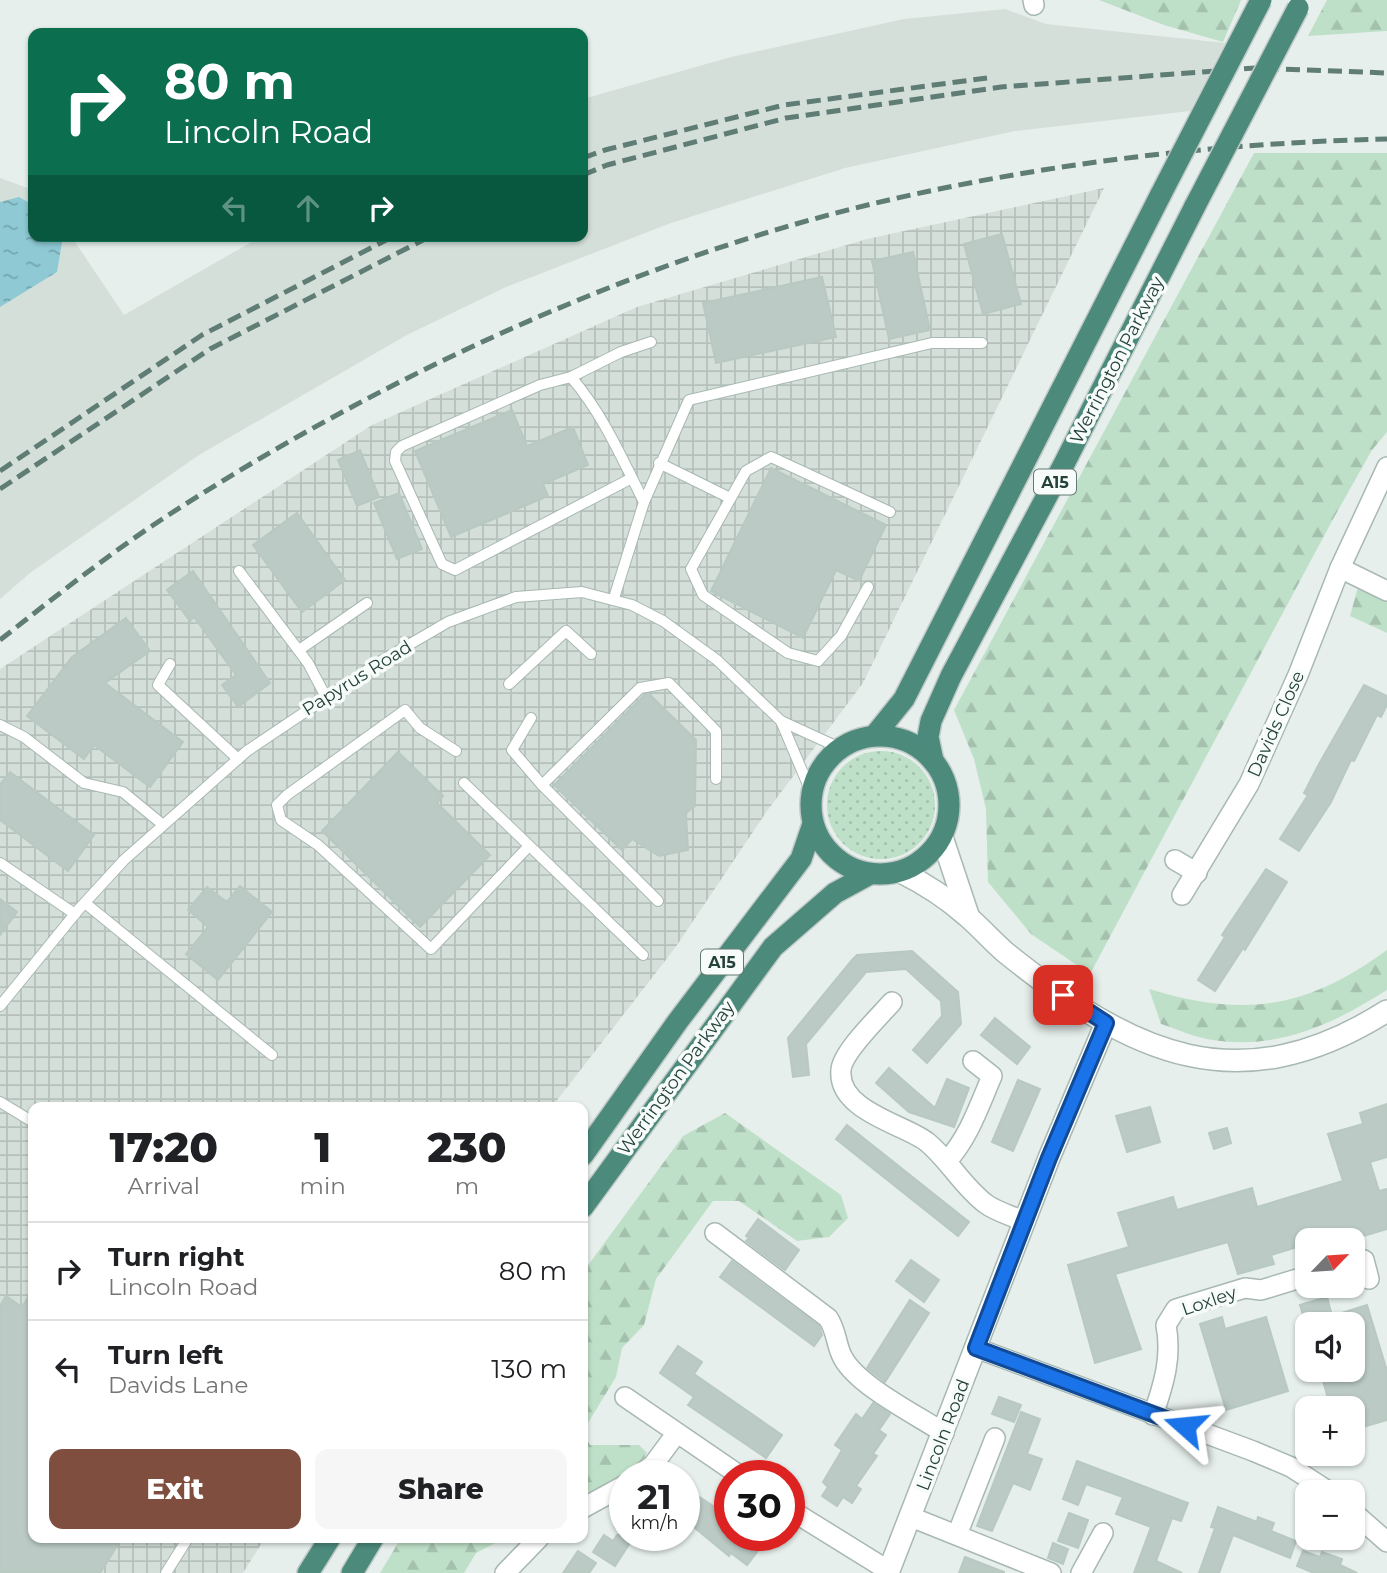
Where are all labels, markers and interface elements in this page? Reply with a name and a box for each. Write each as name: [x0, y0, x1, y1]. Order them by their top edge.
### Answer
text: 80 m: [164, 52, 295, 111]
icon: right: [49, 56, 140, 147]
text: Lincoln Road: [164, 112, 373, 151]
icon: left: [216, 189, 254, 227]
icon: ahead: [289, 189, 327, 227]
icon: right: [362, 189, 400, 227]
street label: Werrington Parkway: [1065, 273, 1169, 447]
road number: A15: [1034, 470, 1076, 495]
street label: Papyrus Road: [298, 636, 416, 720]
street label: Davids Close: [1243, 667, 1309, 781]
road number: A15: [701, 950, 743, 974]
pin: [1033, 965, 1093, 1025]
icon: arrive: [1044, 976, 1082, 1014]
street label: Werrington Parkway: [613, 997, 739, 1159]
text: 17:20: [110, 1121, 218, 1173]
text: 1: [314, 1121, 331, 1173]
text: 230: [427, 1121, 506, 1173]
text: Arrival: [128, 1172, 200, 1200]
text: min: [300, 1172, 346, 1200]
text: m: [455, 1172, 479, 1200]
north arrow: [1295, 1228, 1365, 1298]
map controls: [1295, 1228, 1365, 1550]
text: Turn right: [108, 1241, 244, 1273]
icon: right: [49, 1252, 87, 1290]
text: 80 m: [499, 1255, 567, 1287]
text: Lincoln Road: [108, 1273, 258, 1301]
street label: Loxley: [1179, 1281, 1239, 1321]
button: sound: [1295, 1312, 1365, 1382]
text: Turn left: [108, 1339, 224, 1371]
icon: left: [49, 1350, 87, 1388]
text: 130 m: [491, 1353, 567, 1385]
text: Davids Lane: [108, 1371, 248, 1399]
street label: Lincoln Road: [912, 1376, 974, 1494]
position arrow: [1148, 1389, 1222, 1463]
button: +: [1295, 1396, 1365, 1466]
button: Exit: [49, 1449, 301, 1529]
button: Share: [315, 1449, 567, 1529]
speed limit sign: 30: [714, 1460, 805, 1551]
text: 21: [637, 1475, 672, 1518]
button: −: [1295, 1480, 1365, 1550]
text: km/h: [630, 1512, 679, 1534]

